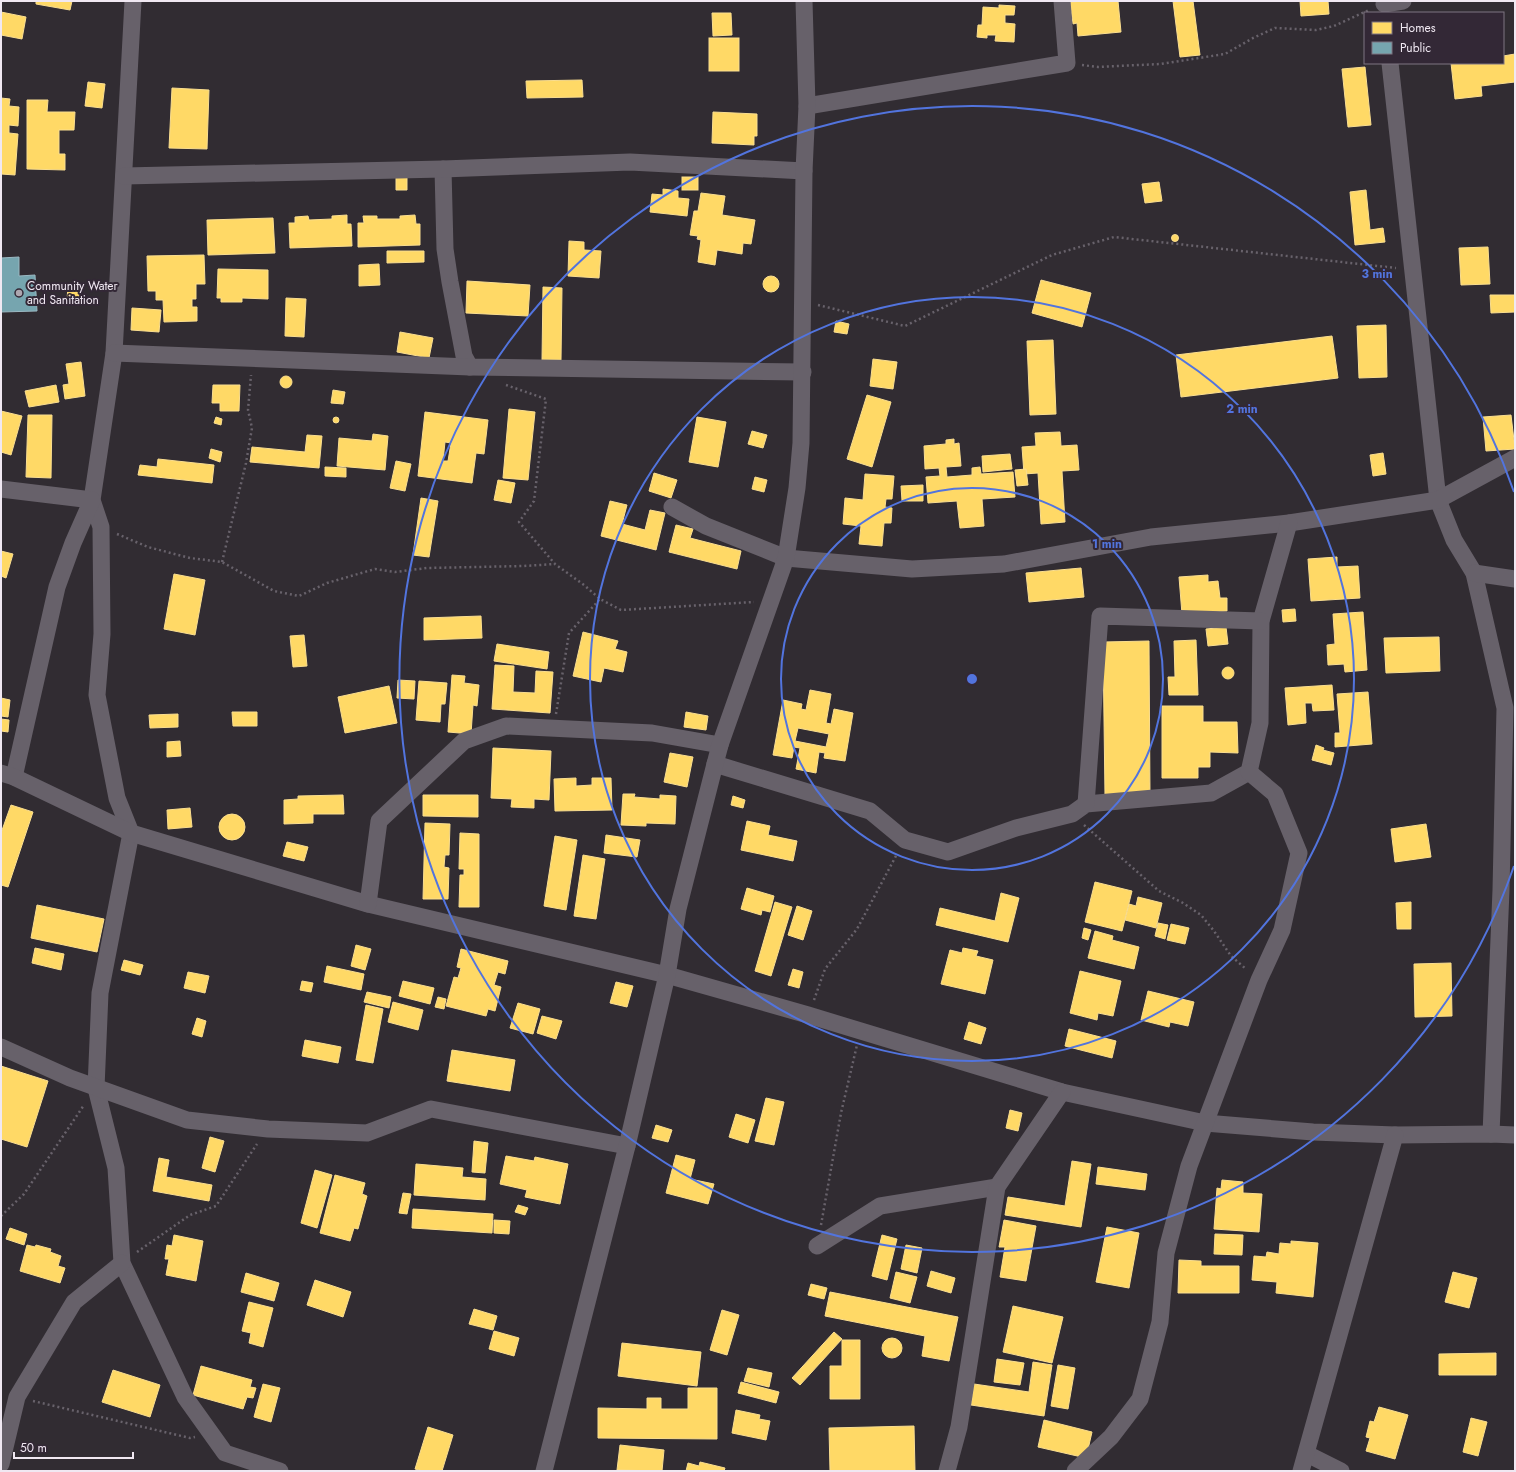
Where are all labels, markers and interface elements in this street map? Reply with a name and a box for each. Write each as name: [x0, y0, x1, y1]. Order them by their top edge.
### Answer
legend: [1364, 12, 1504, 64]
text: Homes: [1400, 19, 1436, 37]
text: Public: [1400, 39, 1431, 57]
text: 3 min: [1361, 265, 1393, 283]
place label: Community Water and Sanitation: [27, 277, 118, 309]
marker: Community Water and Sanitation: [14, 288, 24, 298]
text: 2 min: [1226, 400, 1258, 418]
text: 1 min: [1092, 535, 1122, 553]
centre of rings: [965, 672, 979, 686]
scale bar: [14, 1434, 133, 1460]
text: 50 m: [20, 1439, 47, 1457]

